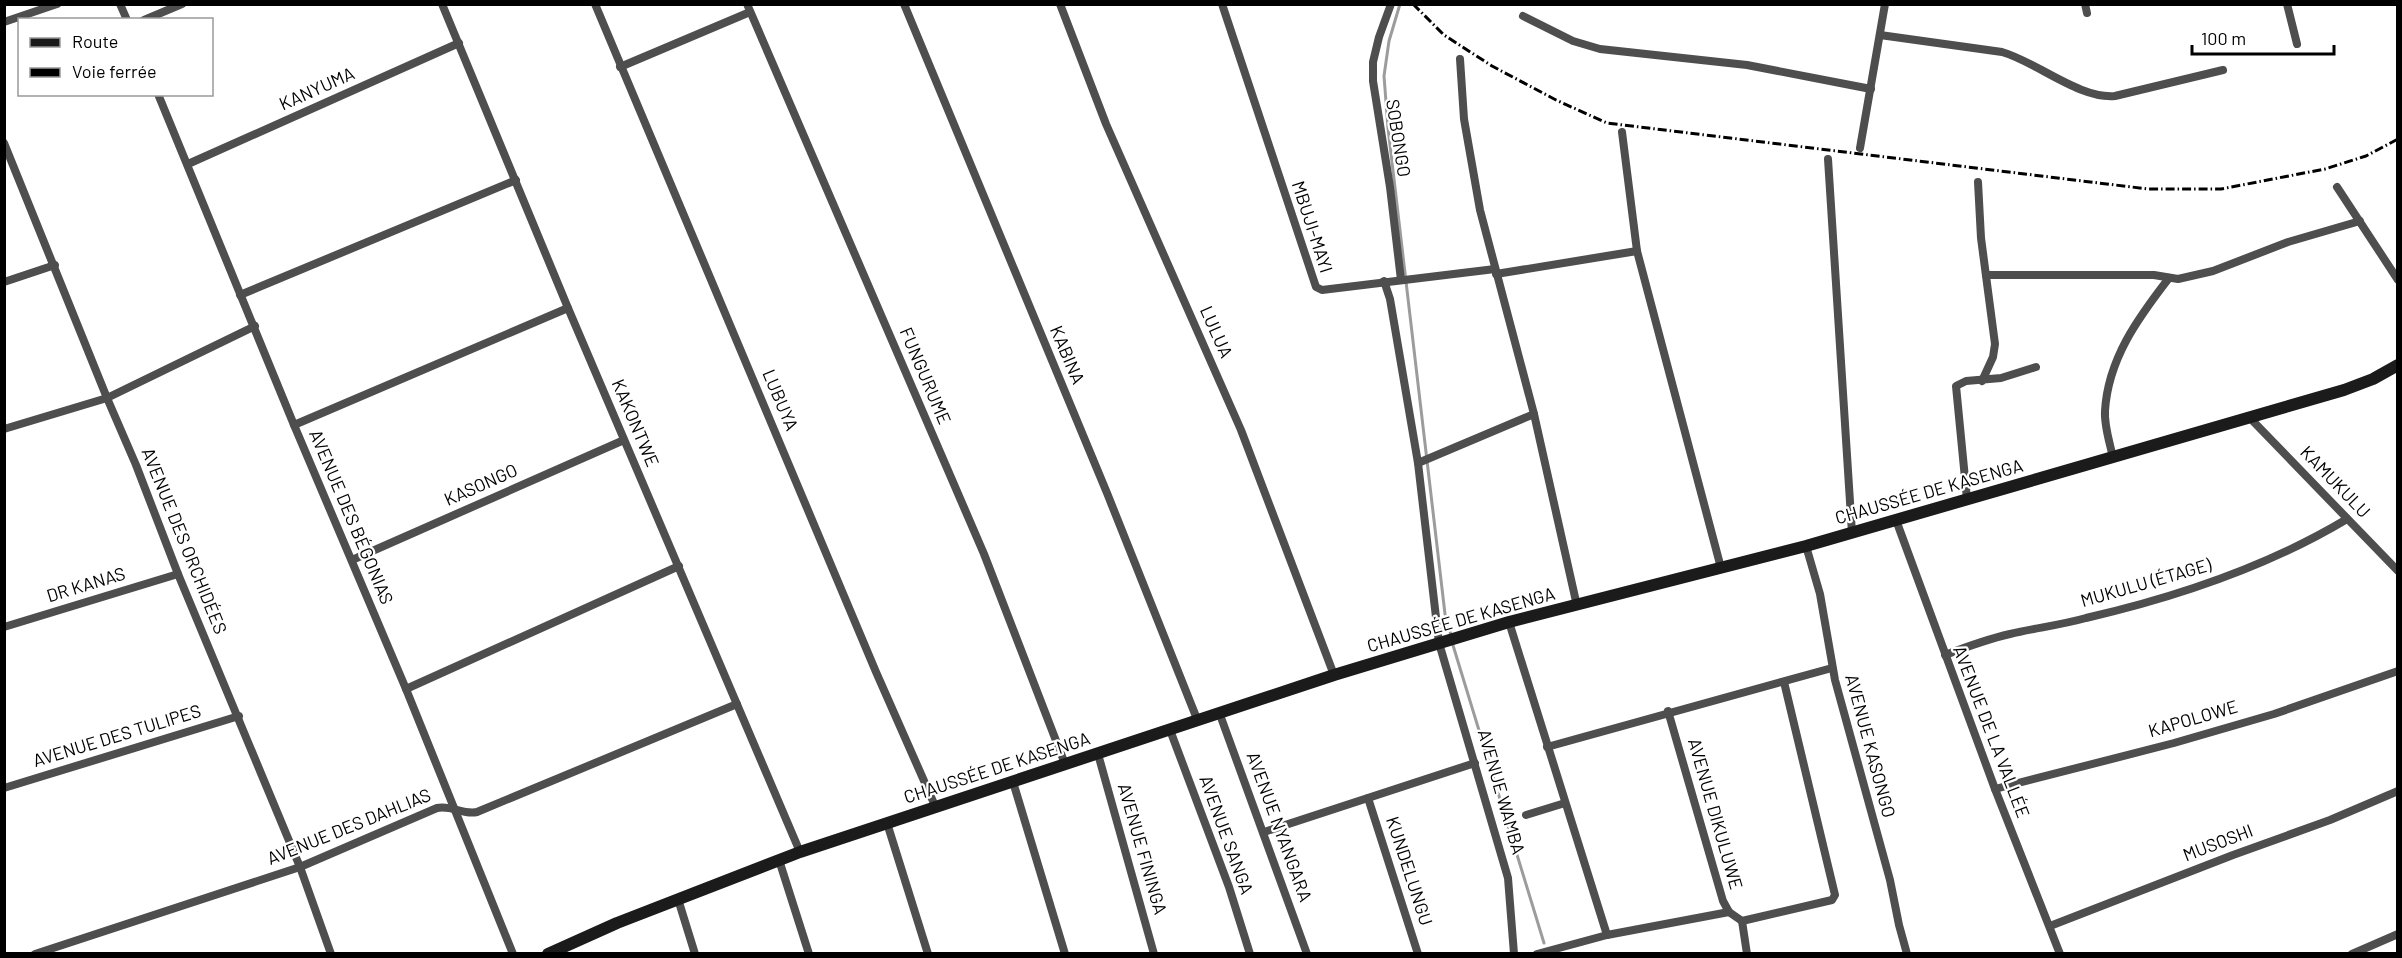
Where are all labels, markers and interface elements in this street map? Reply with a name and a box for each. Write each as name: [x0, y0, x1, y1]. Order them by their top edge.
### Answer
legend: [18, 18, 213, 96]
scale bar: [2192, 18, 2334, 56]
text: 100 m: [2201, 27, 2246, 49]
text: Route: [72, 30, 118, 52]
text: Voie ferrée: [72, 60, 157, 82]
street label: KANYUMA: [275, 62, 358, 114]
street label: SOBONGO: [1382, 97, 1416, 178]
street label: MBUJI-MAYI: [1288, 178, 1338, 275]
street label: LULUA: [1196, 302, 1238, 361]
street label: KABINA: [1046, 322, 1090, 387]
street label: FUNGURUME: [896, 324, 956, 427]
street label: LUBUYA: [758, 366, 804, 434]
street label: KAKONTWE: [608, 375, 664, 470]
street label: AVENUE DES BÉGONIAS: [305, 426, 399, 607]
street label: KAMUKULU: [2296, 441, 2375, 522]
street label: AVENUE DES ORCHIDÉES: [138, 444, 232, 637]
street label: CHAUSSÉE DE KASENGA: [1832, 454, 2025, 528]
street label: KASONGO: [441, 458, 521, 510]
street label: MUKULU (ÉTAGE): [2078, 553, 2214, 611]
street label: DR KANAS: [44, 562, 128, 606]
street label: CHAUSSÉE DE KASENGA: [1364, 582, 1557, 656]
street label: AVENUE DE LA VALLÉE: [1949, 642, 2035, 821]
street label: AVENUE KASONGO: [1841, 672, 1901, 820]
street label: KAPOLOWE: [2145, 695, 2240, 741]
street label: AVENUE DES TULIPES: [30, 699, 203, 771]
street label: CHAUSSÉE DE KASENGA: [901, 726, 1093, 808]
street label: AVENUE WAMBA: [1474, 727, 1530, 857]
street label: AVENUE DIKULUWE: [1684, 736, 1748, 892]
street label: AVENUE NYANGARA: [1243, 749, 1317, 905]
street label: AVENUE SANGA: [1195, 772, 1259, 897]
street label: AVENUE FININGA: [1114, 781, 1172, 917]
street label: AVENUE DES DAHLIAS: [263, 783, 434, 869]
street label: KUNDELUNGU: [1382, 813, 1438, 928]
street label: MUSOSHI: [2180, 819, 2256, 865]

